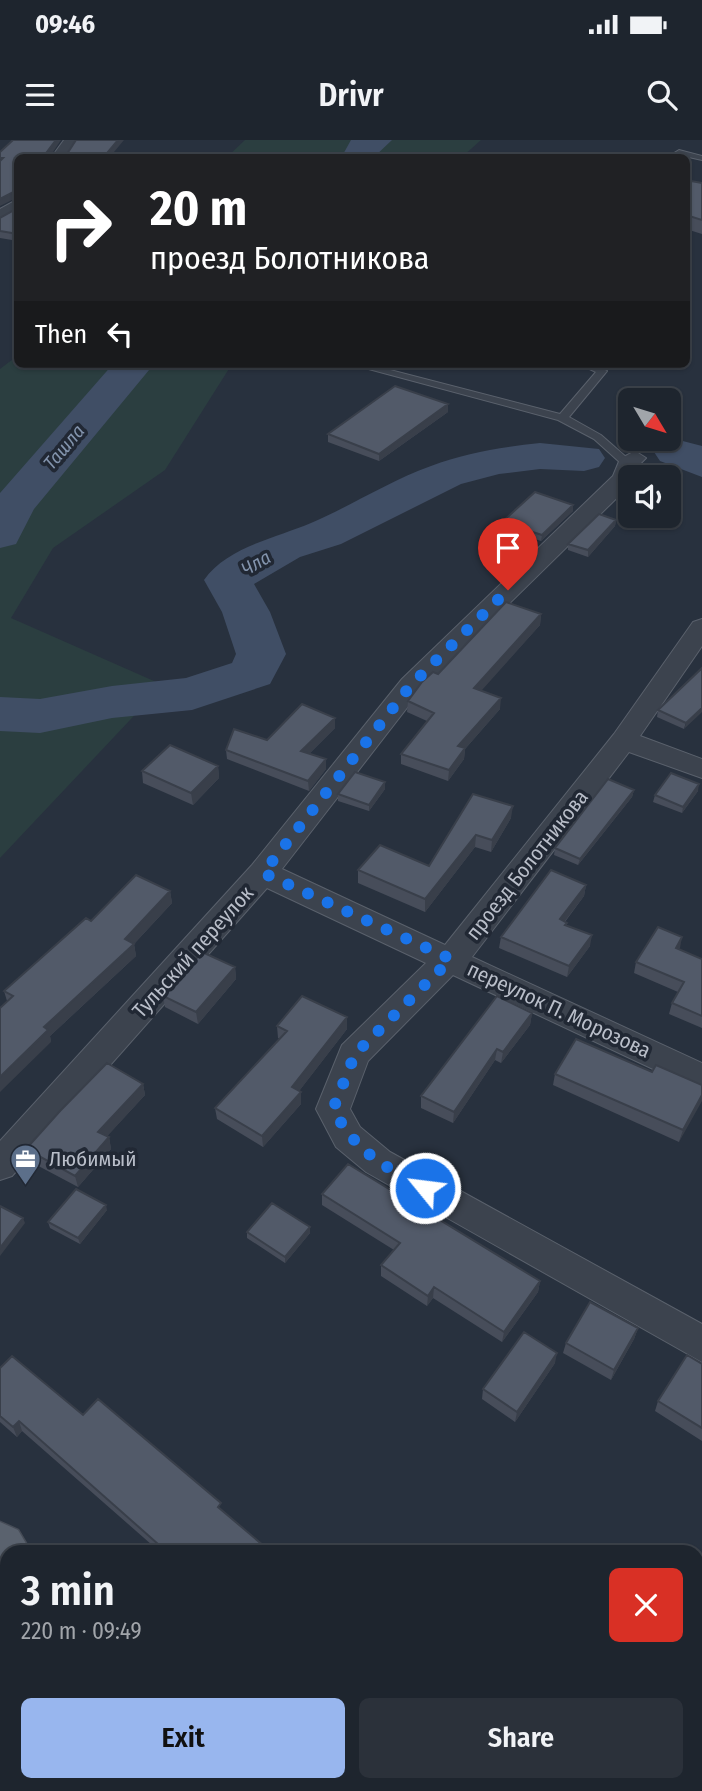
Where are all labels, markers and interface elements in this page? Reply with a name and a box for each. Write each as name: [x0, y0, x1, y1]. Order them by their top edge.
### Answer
text: 09:46: [35, 9, 95, 40]
icon: menu: [21, 76, 59, 114]
text: Drivr: [318, 76, 384, 114]
icon: search: [643, 76, 681, 114]
text: 20 m: [150, 179, 247, 238]
icon: right: [35, 182, 126, 273]
text: проезд Болотникова: [150, 239, 430, 277]
icon: left: [101, 315, 139, 353]
text: Then: [35, 319, 87, 350]
north arrow: [618, 388, 681, 452]
map controls: [618, 388, 681, 528]
water label: Ташла: [39, 420, 89, 474]
button: sound: [618, 465, 681, 528]
pin: [478, 518, 538, 590]
icon: arrive: [489, 529, 527, 567]
water label: Чла: [237, 546, 275, 580]
street label: проезд Болотникова: [460, 785, 594, 945]
street label: Тульский переулок: [127, 881, 259, 1023]
street label: переулок П. Морозова: [463, 956, 655, 1064]
office icon: Любимый: [9, 1142, 43, 1186]
place label: Любимый: [49, 1146, 136, 1172]
position arrow: [388, 1151, 462, 1225]
text: 3 min: [21, 1566, 115, 1616]
button: close: [609, 1568, 683, 1642]
text: 220 m · 09:49: [21, 1617, 142, 1645]
button: Exit: [21, 1698, 345, 1778]
button: Share: [359, 1698, 683, 1778]

